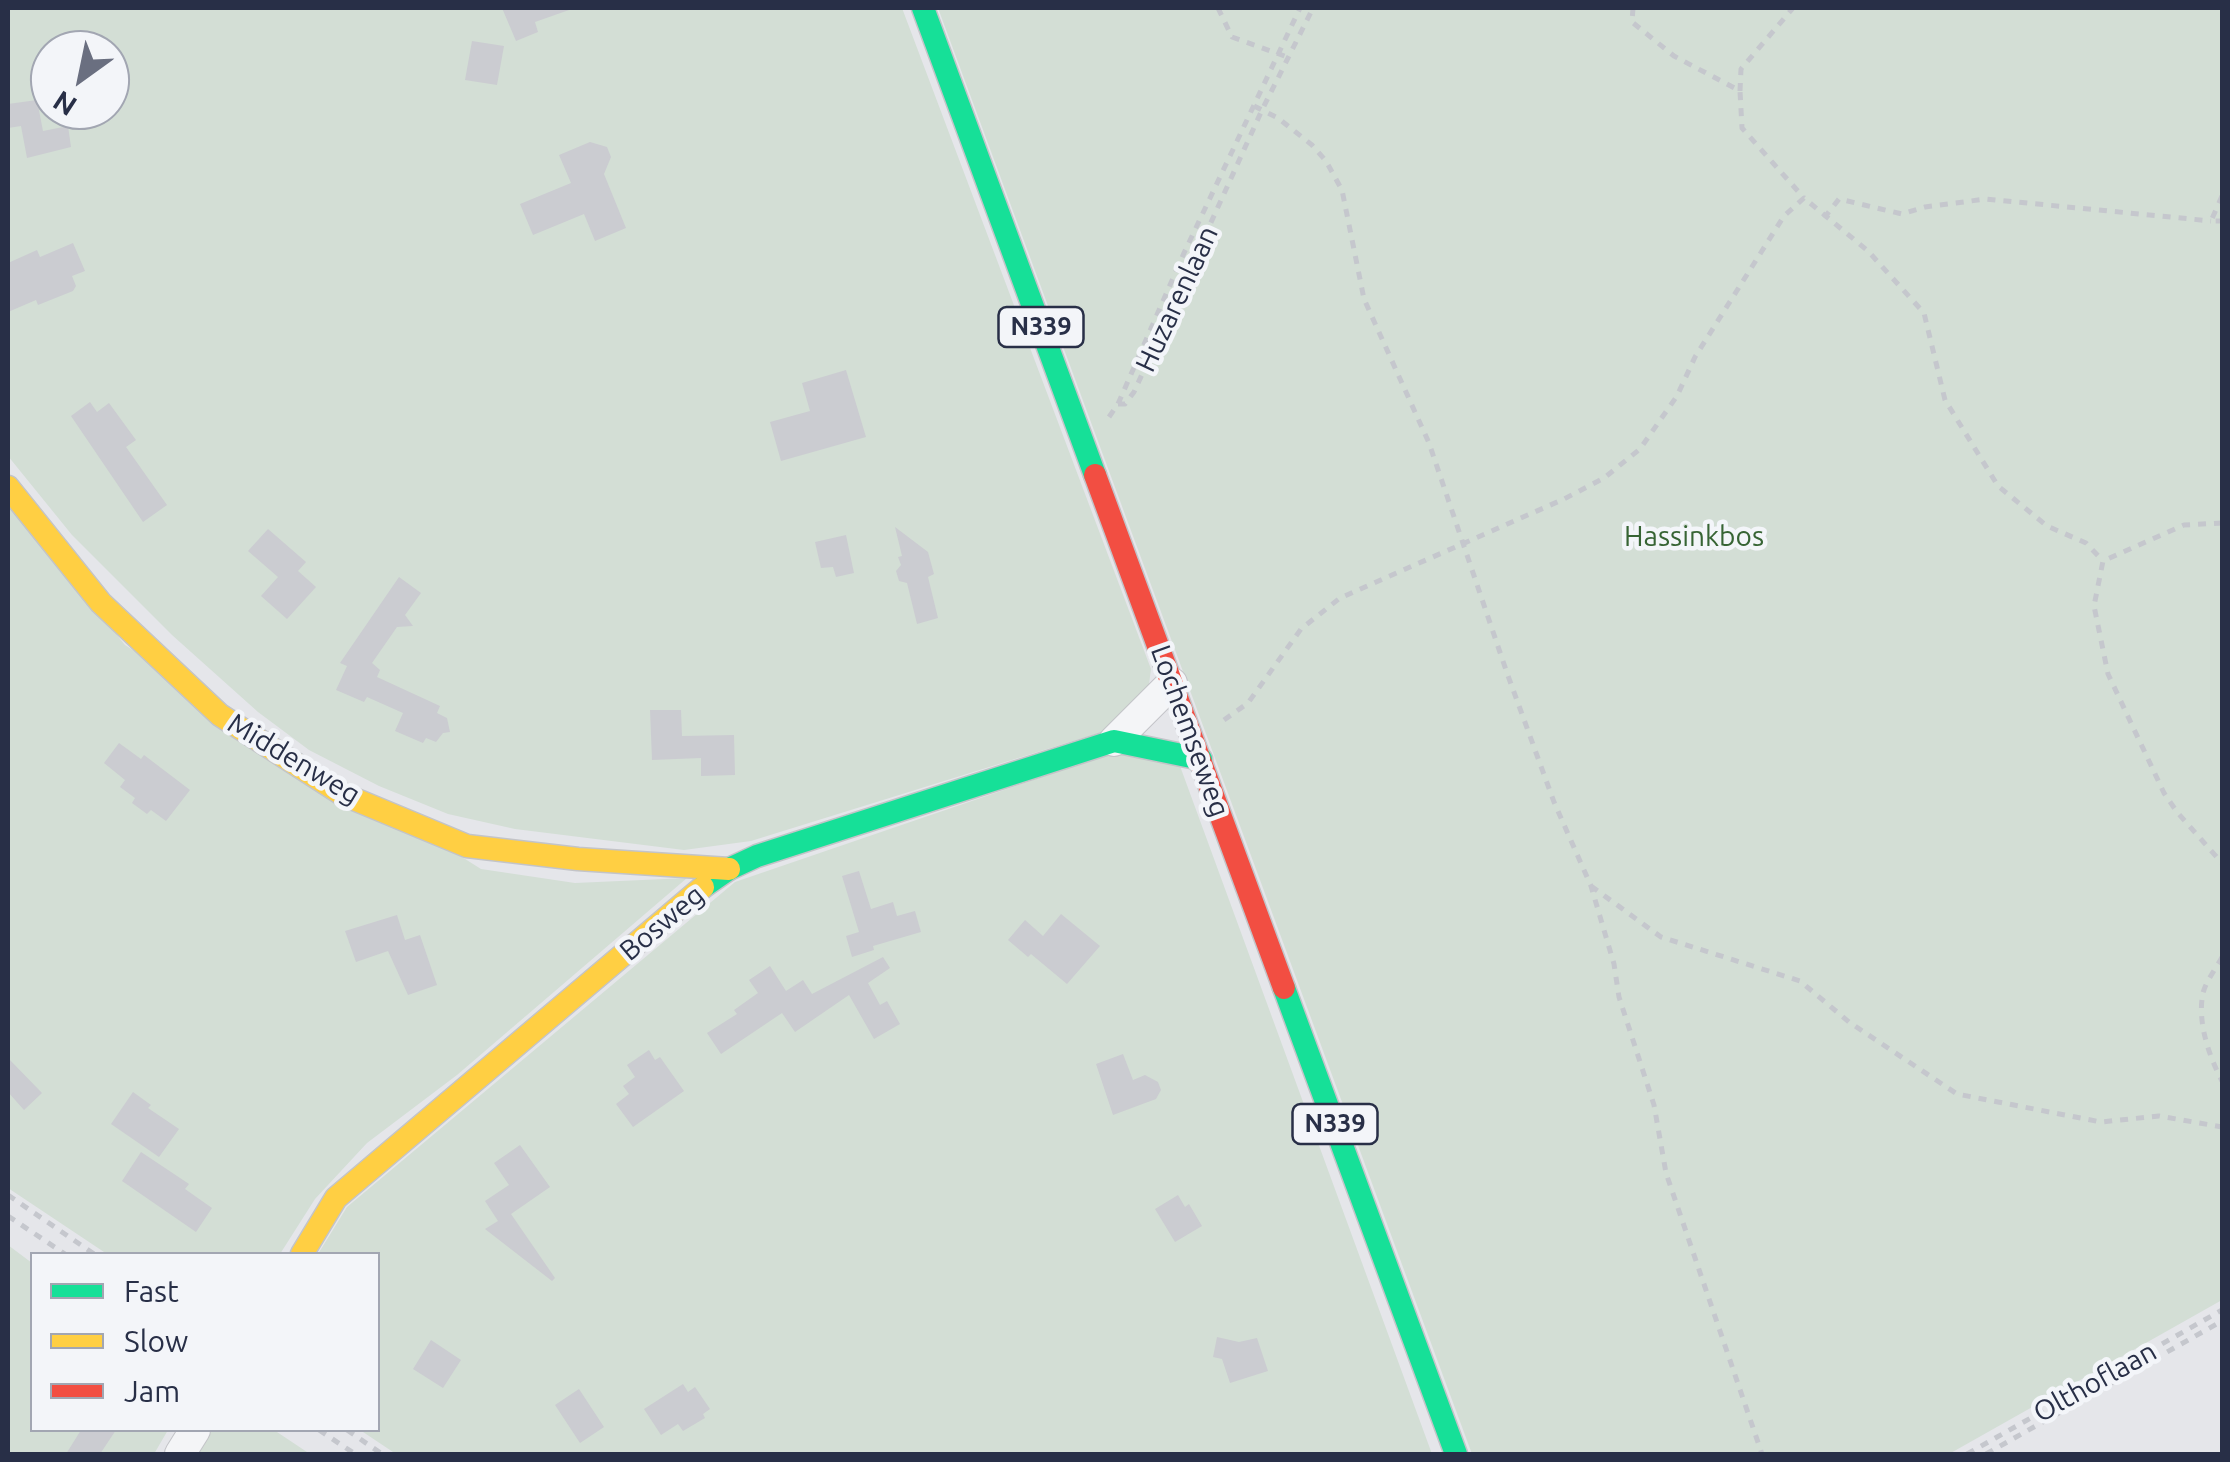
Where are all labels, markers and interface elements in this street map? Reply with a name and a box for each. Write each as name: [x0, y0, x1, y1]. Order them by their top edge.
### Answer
north arrow: [30, 30, 130, 130]
text: N: [47, 85, 82, 123]
street label: Huzarenlaan: [1129, 221, 1225, 377]
road number: N339: [998, 307, 1084, 347]
park label: Hassinkbos: [1624, 520, 1764, 554]
street label: Lochemseweg: [1143, 641, 1237, 821]
street label: Middenweg: [222, 706, 366, 812]
street label: Bosweg: [613, 878, 711, 968]
road number: N339: [1292, 1104, 1378, 1144]
legend: [30, 1252, 380, 1432]
text: Fast: [124, 1274, 179, 1308]
text: Slow: [124, 1324, 188, 1358]
street label: Olthoflaan: [2028, 1335, 2162, 1429]
text: Jam: [124, 1374, 180, 1408]

